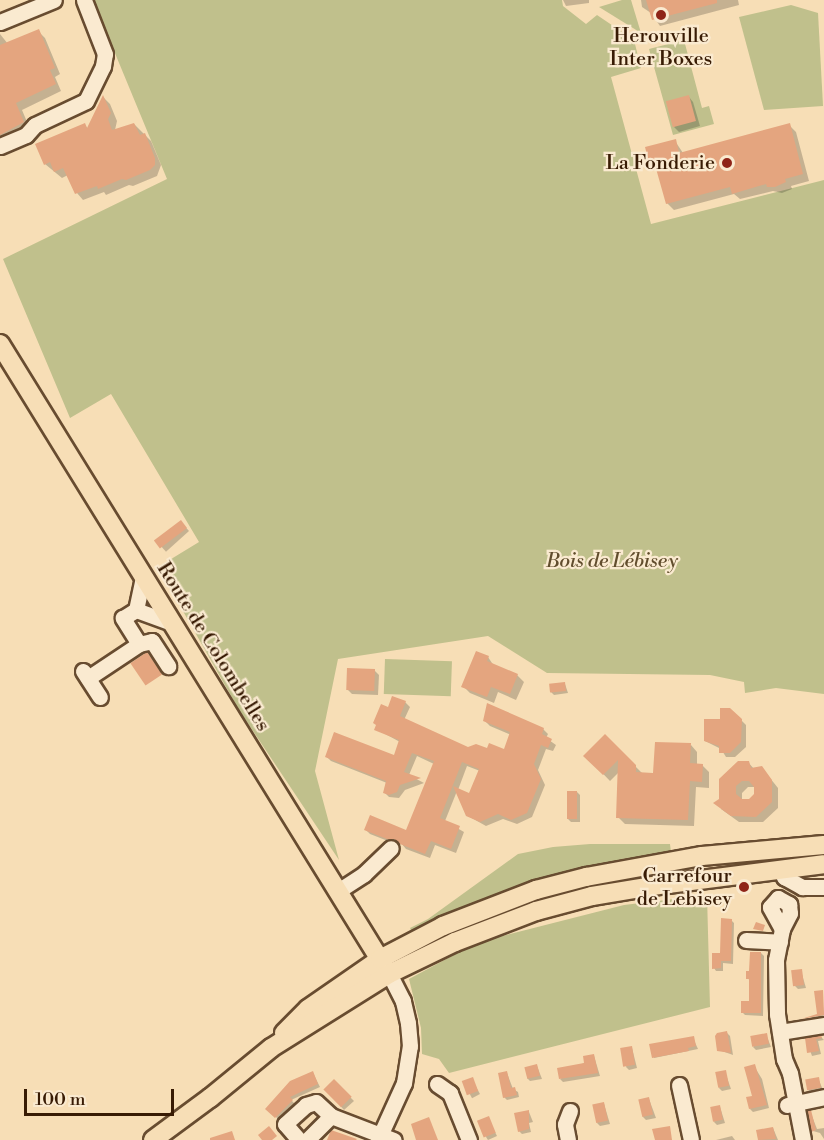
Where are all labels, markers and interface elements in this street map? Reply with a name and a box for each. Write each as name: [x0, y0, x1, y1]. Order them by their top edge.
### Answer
marker: Herouville Inter Boxes: [654, 8, 668, 22]
place label: Herouville Inter Boxes: [610, 24, 712, 71]
place label: La Fonderie: [605, 151, 715, 175]
marker: La Fonderie: [720, 156, 734, 170]
park label: Bois de Lébisey: [546, 549, 678, 573]
street label: Route de Colombelles: [151, 558, 275, 736]
place label: Carrefour de Lebisey: [637, 864, 732, 911]
marker: Carrefour de Lebisey: [737, 880, 751, 894]
scale bar: [27, 1077, 177, 1115]
text: 100 m: [35, 1088, 86, 1111]

